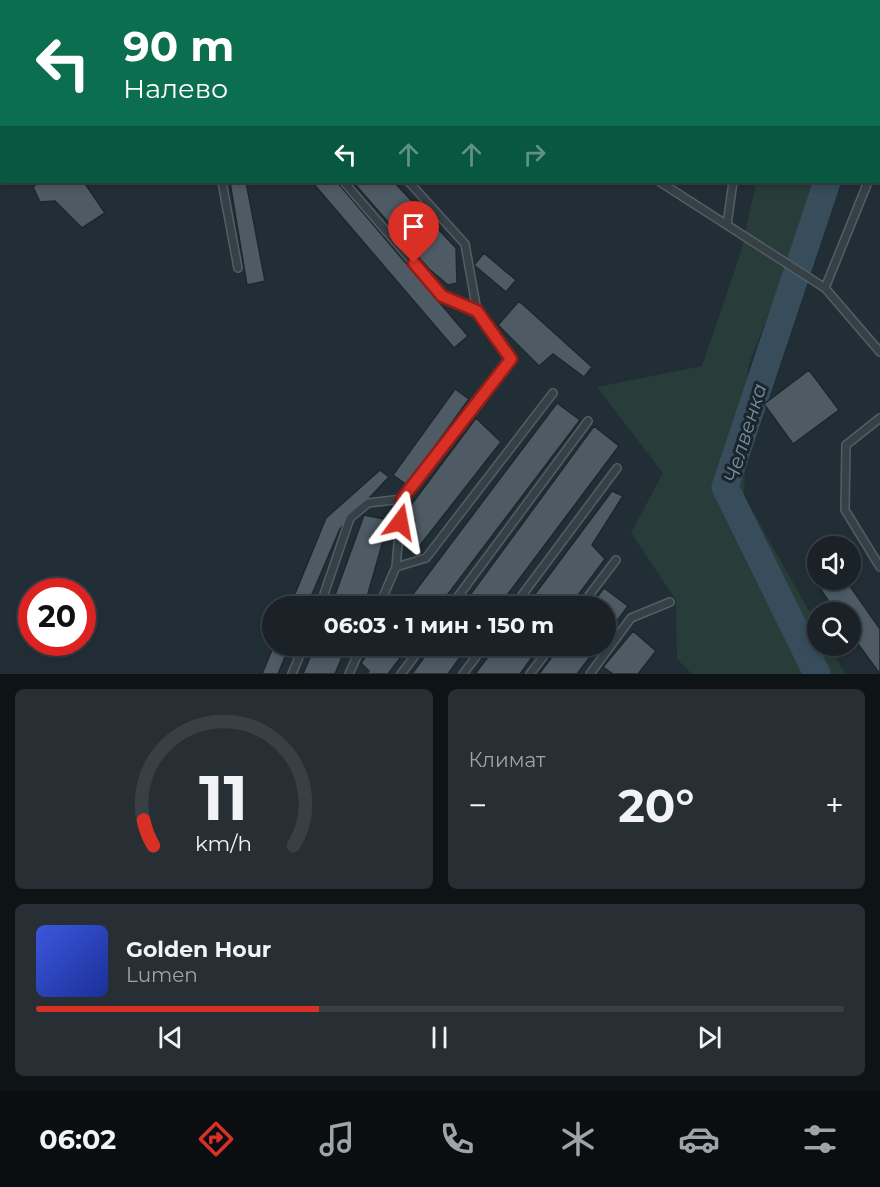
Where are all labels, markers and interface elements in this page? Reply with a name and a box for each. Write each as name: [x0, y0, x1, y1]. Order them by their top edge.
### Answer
text: 90 m: [123, 20, 234, 72]
icon: left: [24, 24, 102, 102]
text: Налево: [123, 72, 228, 105]
icon: left: [329, 138, 362, 171]
icon: ahead: [392, 138, 425, 171]
icon: ahead: [455, 138, 488, 171]
icon: right: [518, 138, 551, 171]
pin: [388, 201, 439, 263]
icon: arrive: [397, 210, 430, 243]
water label: Челвенка: [719, 380, 771, 486]
position arrow: [368, 490, 432, 554]
map controls: [807, 536, 861, 656]
button: sound: [807, 536, 861, 590]
speed limit sign: 20: [18, 578, 96, 656]
button: search: [807, 602, 861, 656]
text: 06:03 · 1 мин · 150 m: [324, 612, 554, 639]
text: Климат: [469, 748, 546, 772]
text: 11: [199, 760, 248, 836]
text: 20°: [618, 778, 694, 833]
text: −: [469, 785, 487, 825]
text: +: [825, 785, 844, 825]
text: km/h: [195, 830, 252, 856]
text: Golden Hour: [126, 936, 271, 963]
text: Lumen: [126, 963, 198, 987]
icon: previous: [154, 1021, 187, 1054]
icon: pause: [423, 1021, 456, 1054]
icon: next: [693, 1021, 726, 1054]
icon: directions: [195, 1118, 237, 1160]
icon: music: [316, 1118, 358, 1160]
icon: phone: [436, 1118, 478, 1160]
icon: climate: [557, 1118, 599, 1160]
icon: car: [678, 1118, 720, 1160]
icon: filters: [799, 1118, 841, 1160]
text: 06:02: [39, 1123, 116, 1156]

